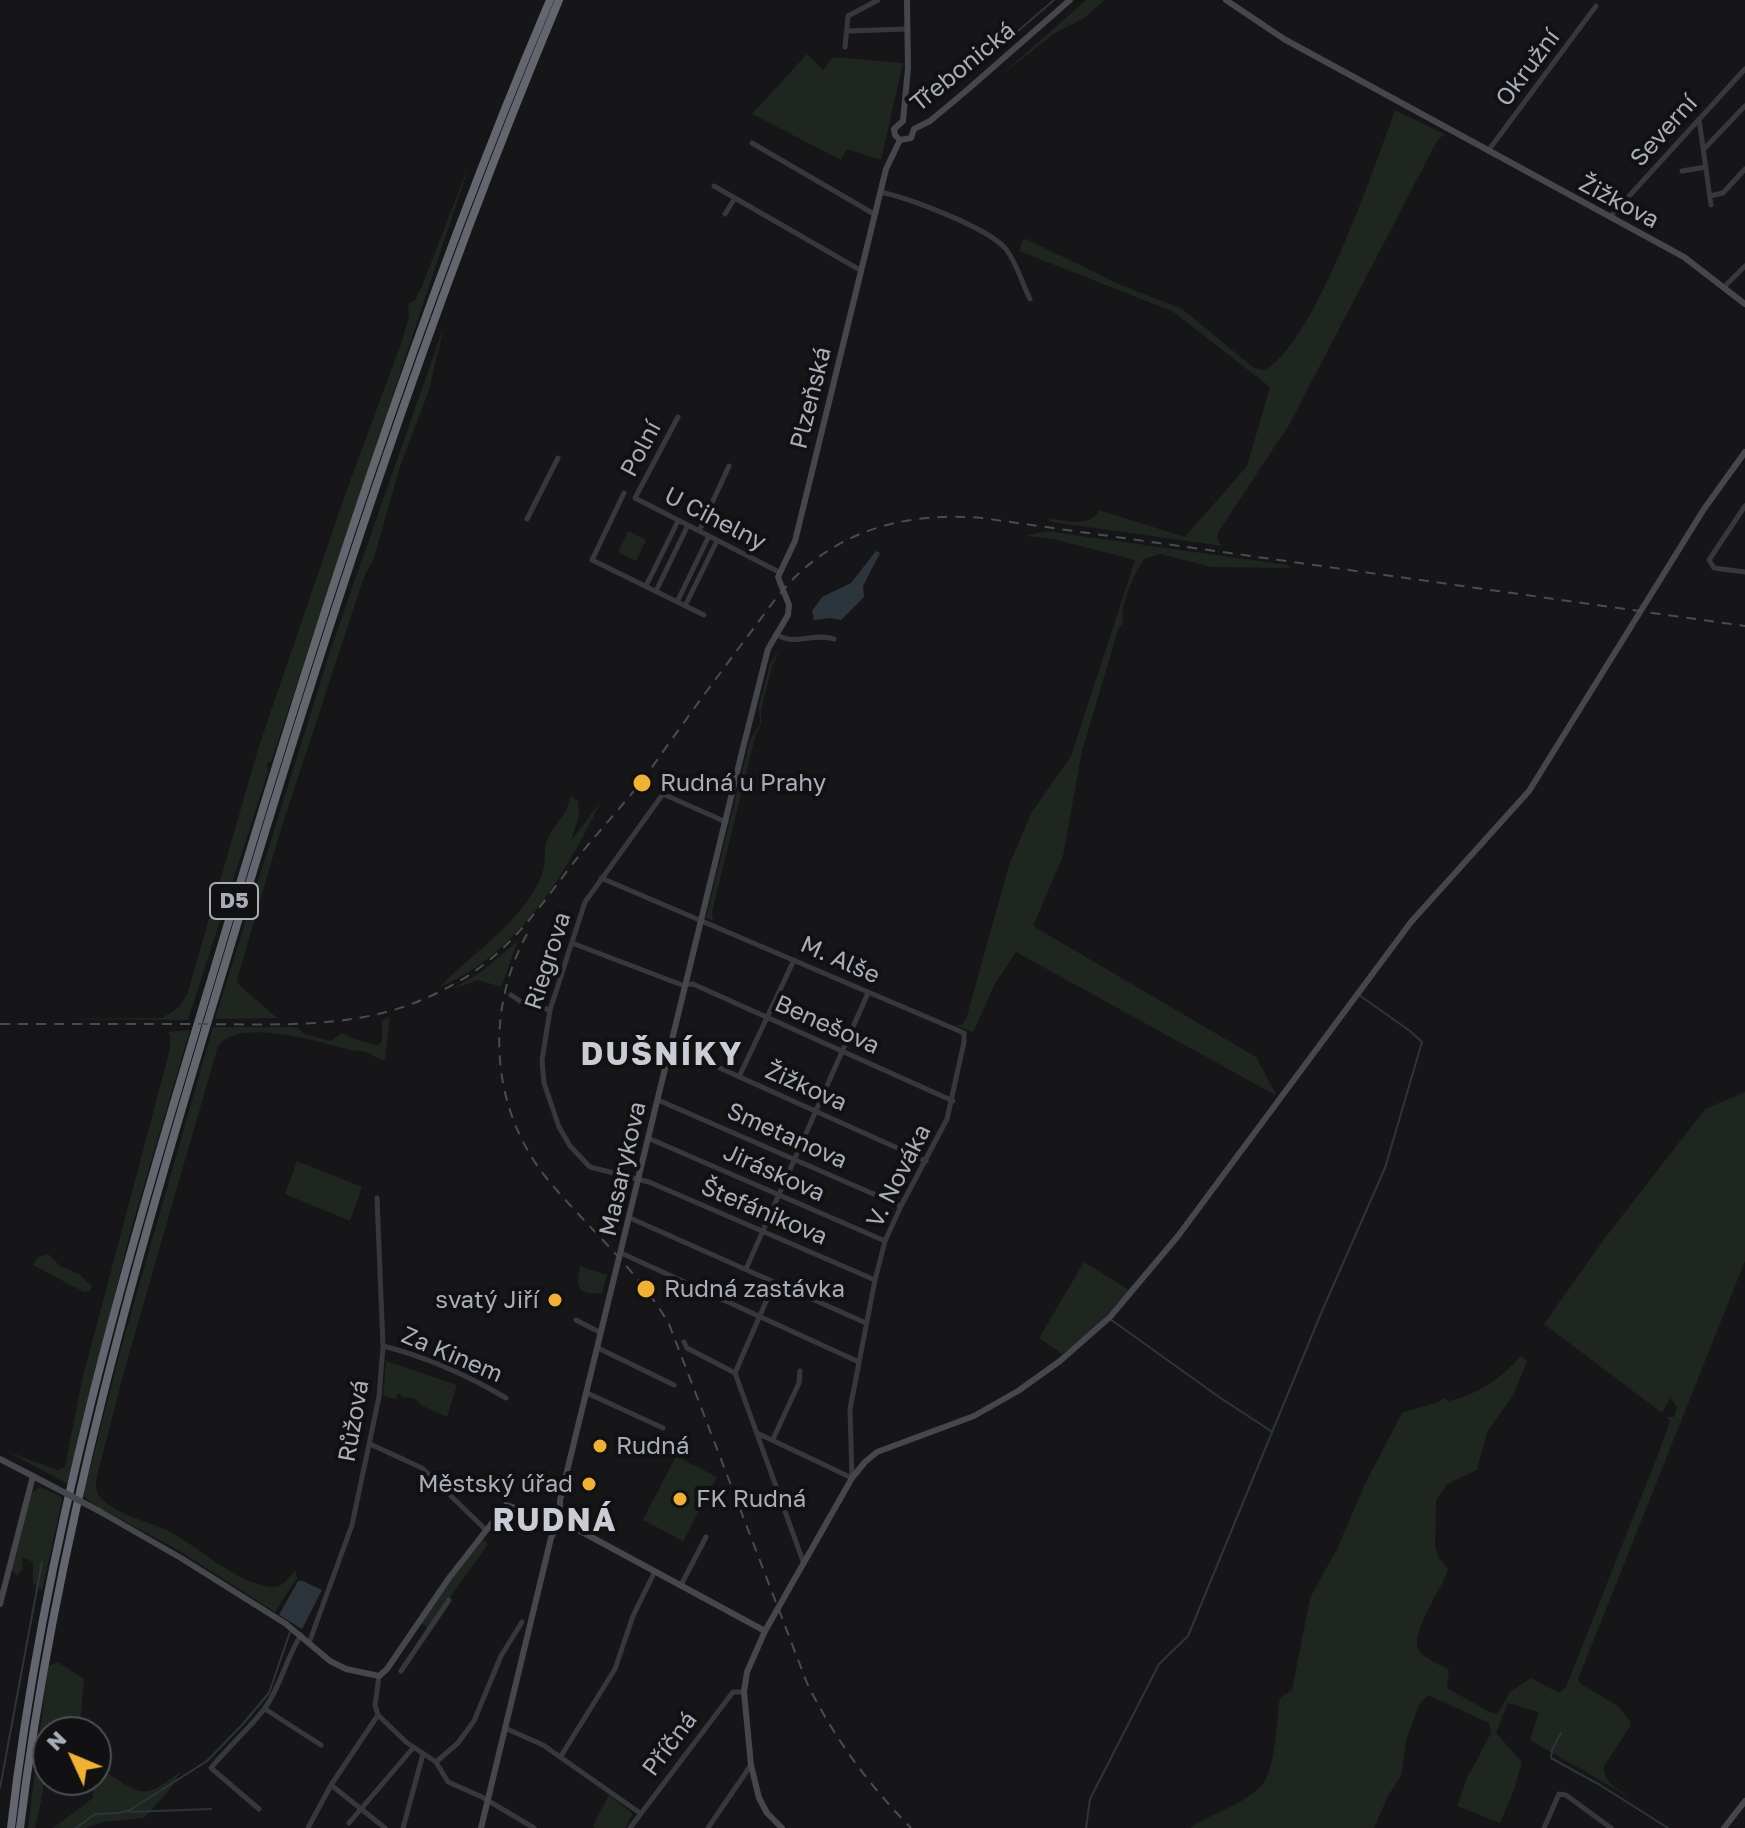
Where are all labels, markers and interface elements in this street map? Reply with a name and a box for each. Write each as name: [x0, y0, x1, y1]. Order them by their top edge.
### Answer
street label: Třebonická: [905, 16, 1021, 118]
street label: Okružní: [1490, 24, 1566, 112]
street label: Severní: [1624, 89, 1704, 173]
street label: Žižkova: [1574, 169, 1664, 235]
street label: Plzeňská: [784, 344, 838, 452]
street label: Polní: [614, 416, 668, 482]
street label: U Cihelny: [659, 481, 771, 557]
place label: Rudná u Prahy: [660, 769, 826, 797]
marker: Rudná u Prahy: [631, 772, 653, 794]
road number: D5: [210, 883, 258, 919]
street label: Riegrova: [519, 909, 577, 1013]
street label: M. Alše: [796, 930, 884, 990]
street label: Benešova: [770, 989, 884, 1061]
district label: DUŠNÍKY: [581, 1036, 743, 1074]
street label: Žižkova: [761, 1056, 851, 1118]
street label: Smetanova: [722, 1097, 852, 1175]
street label: Masarykova: [594, 1099, 652, 1239]
street label: V. Nováka: [861, 1120, 937, 1232]
street label: Jiráskova: [719, 1138, 829, 1208]
street label: Štefánikova: [696, 1172, 832, 1252]
place label: Rudná zastávka: [664, 1275, 845, 1303]
marker: Rudná zastávka: [635, 1278, 657, 1300]
place label: svatý Jiří: [435, 1286, 539, 1314]
marker: svatý Jiří: [546, 1291, 564, 1309]
street label: Za Kinem: [397, 1321, 507, 1389]
street label: Růžová: [333, 1378, 375, 1464]
place label: Rudná: [616, 1432, 689, 1460]
marker: Rudná: [591, 1437, 609, 1455]
place label: Městský úřad: [418, 1470, 573, 1498]
marker: Městský úřad: [580, 1475, 598, 1493]
place label: FK Rudná: [696, 1485, 806, 1513]
marker: FK Rudná: [671, 1490, 689, 1508]
district label: RUDNÁ: [492, 1502, 618, 1540]
street label: Příčná: [637, 1706, 703, 1782]
north arrow: [32, 1716, 112, 1796]
text: N: [40, 1725, 71, 1756]

